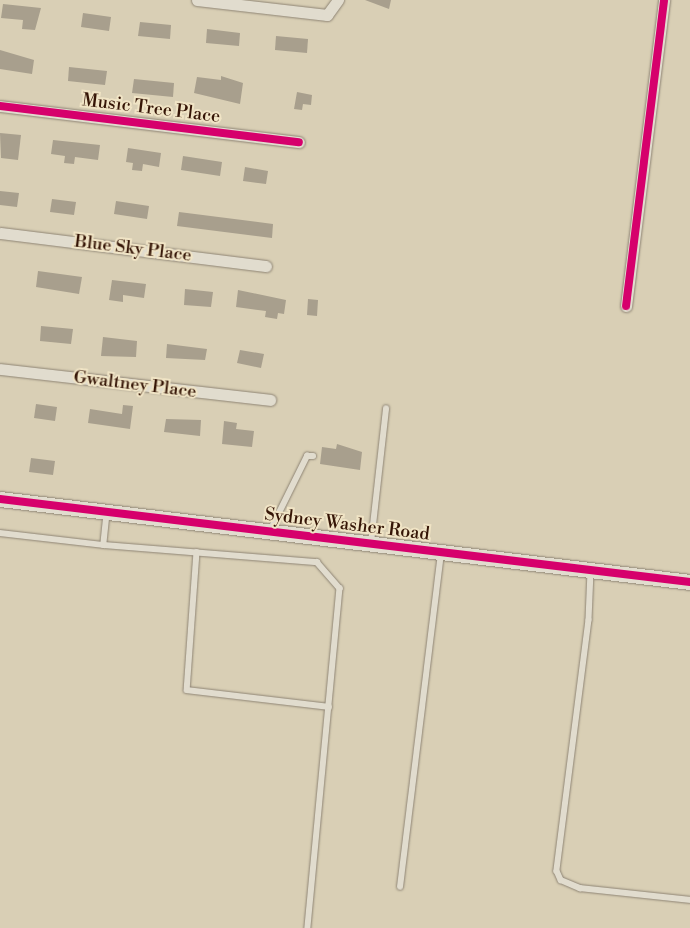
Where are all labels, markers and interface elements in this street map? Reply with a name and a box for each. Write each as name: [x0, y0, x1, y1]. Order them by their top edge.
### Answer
street label: Music Tree Place: [81, 90, 221, 128]
street label: Blue Sky Place: [73, 231, 193, 267]
street label: Gwaltney Place: [72, 367, 198, 403]
street label: Sydney Washer Road: [263, 504, 431, 546]

